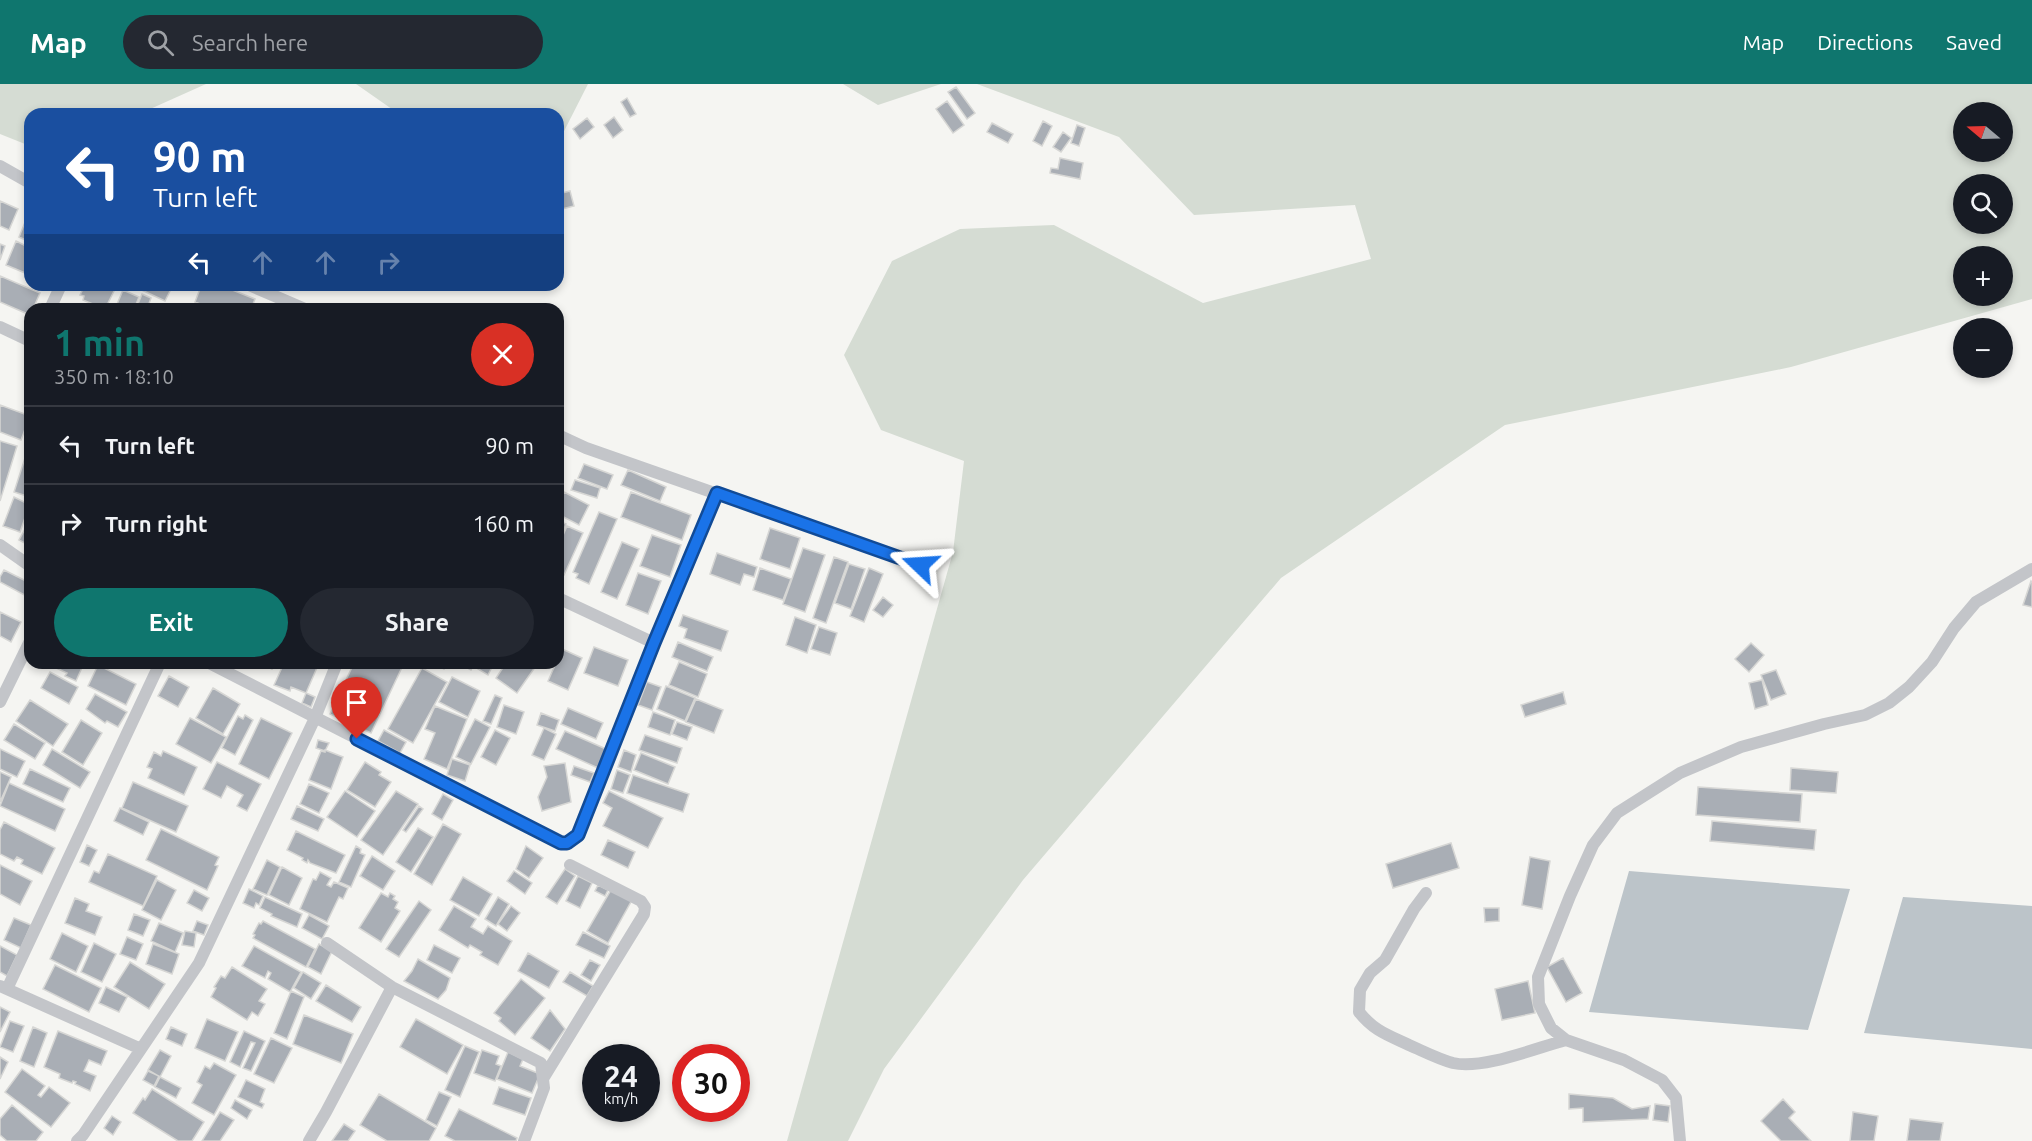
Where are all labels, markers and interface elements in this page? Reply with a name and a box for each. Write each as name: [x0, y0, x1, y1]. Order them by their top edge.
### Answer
search box: [123, 15, 543, 69]
icon: search: [144, 26, 177, 59]
text: Map: [30, 27, 87, 58]
text: Search here: [192, 30, 308, 55]
text: Map: [1743, 30, 1784, 54]
text: Directions: [1817, 30, 1913, 54]
text: Saved: [1946, 30, 2002, 54]
north arrow: [1953, 102, 2013, 162]
map controls: [1953, 102, 2013, 378]
icon: left: [54, 132, 132, 210]
text: 90 m: [153, 133, 247, 180]
button: search: [1953, 174, 2013, 234]
text: Turn left: [153, 182, 257, 212]
icon: left: [183, 246, 216, 279]
icon: ahead: [246, 246, 279, 279]
icon: ahead: [309, 246, 342, 279]
icon: right: [372, 246, 405, 279]
button: +: [1953, 246, 2013, 306]
button: −: [1953, 318, 2013, 378]
text: 1 min: [54, 322, 145, 363]
button: close: [471, 323, 534, 386]
text: 350 m · 18:10: [54, 365, 174, 388]
icon: left: [54, 429, 87, 462]
text: Turn left: [105, 433, 195, 458]
text: 90 m: [485, 433, 534, 458]
icon: right: [54, 507, 87, 540]
text: Turn right: [105, 511, 207, 536]
text: 160 m: [473, 511, 534, 536]
position arrow: [888, 533, 952, 597]
button: Exit: [54, 588, 288, 657]
button: Share: [300, 588, 534, 657]
pin: [331, 677, 382, 739]
icon: arrive: [340, 686, 373, 719]
speed limit sign: 30: [672, 1044, 750, 1122]
text: 24: [604, 1059, 638, 1093]
text: km/h: [604, 1090, 638, 1107]

